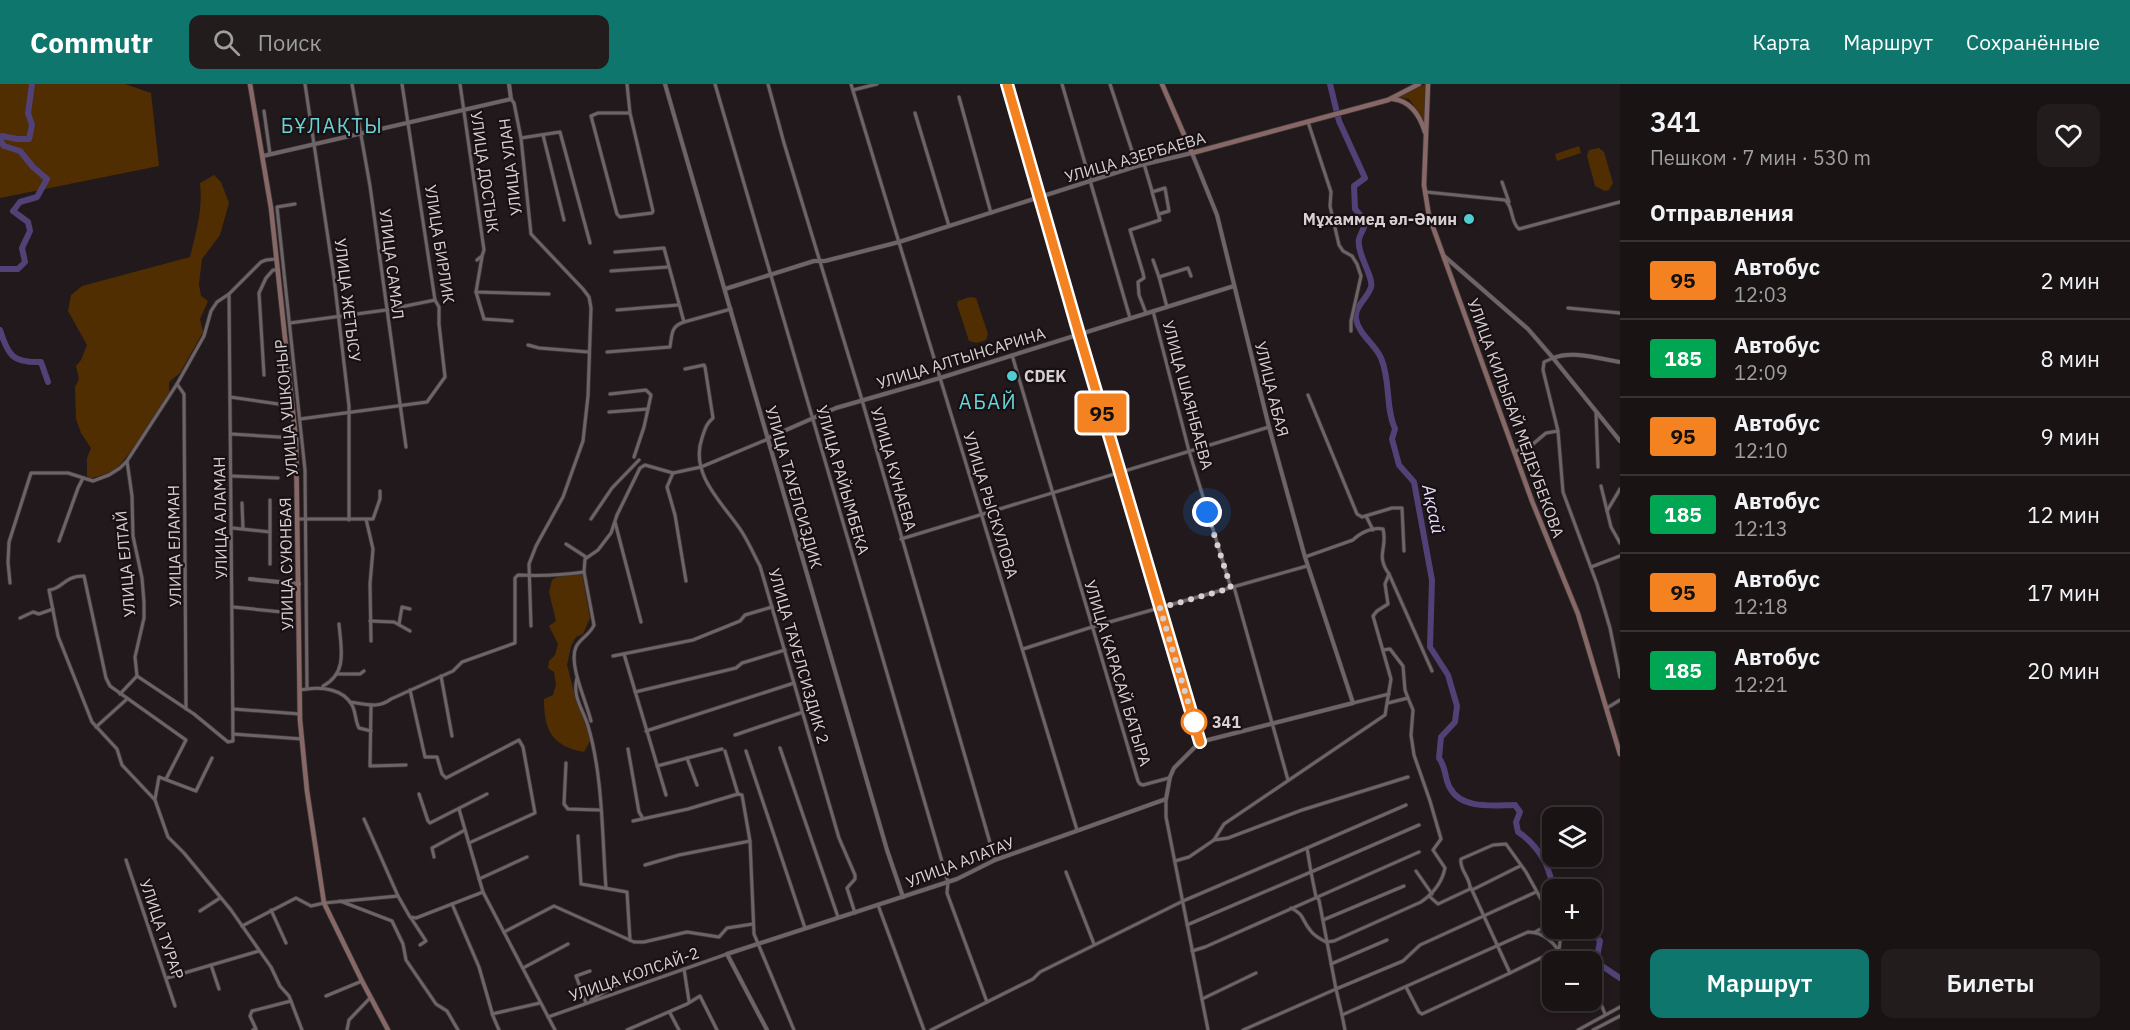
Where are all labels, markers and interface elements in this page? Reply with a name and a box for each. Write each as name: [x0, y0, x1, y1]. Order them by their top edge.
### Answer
search box: [189, 15, 609, 69]
text: Commutr: [30, 24, 153, 61]
icon: search: [210, 26, 243, 59]
text: Поиск: [258, 28, 321, 57]
text: Карта: [1752, 28, 1810, 56]
text: Маршрут: [1843, 28, 1933, 56]
text: Сохранённые: [1966, 28, 2100, 56]
text: 341: [1650, 103, 1700, 140]
button: heart: [2037, 104, 2100, 167]
street label: УЛИЦА ДОСТЫК: [467, 110, 503, 234]
district label: БҰЛАҚТЫ: [281, 112, 383, 139]
street label: УЛИЦА УЛАН: [494, 117, 526, 217]
street label: УЛИЦА АЗЕРБАЕВА: [1062, 127, 1208, 187]
text: Пешком · 7 мин · 530 m: [1650, 144, 1871, 171]
street label: УЛИЦА БИРЛИК: [421, 183, 459, 305]
text: Отправления: [1650, 198, 1794, 227]
street label: УЛИЦА САМАЛ: [375, 208, 409, 320]
place label: Мұхаммед әл-Әмин: [1303, 209, 1457, 229]
marker: Мұхаммед әл-Әмин: [1462, 212, 1476, 226]
street label: УЛИЦА ЖЕТЫСУ: [331, 237, 366, 363]
text: Автобус: [1734, 252, 1820, 281]
text: 95: [1670, 266, 1696, 294]
text: 2 мин: [2040, 266, 2100, 295]
text: 12:03: [1734, 281, 1788, 308]
street label: УЛИЦА КИЛЫБАЙ МЕДЕУБЕКОВА: [1463, 296, 1569, 540]
street label: УЛИЦА ШАЯНБАЕВА: [1158, 318, 1218, 472]
street label: УЛИЦА АЛТЫНСАРИНА: [874, 323, 1048, 393]
text: Автобус: [1734, 330, 1820, 359]
street label: УЛИЦА УШКОНЫР: [270, 338, 302, 478]
street label: УЛИЦА АБАЯ: [1251, 339, 1293, 439]
text: 185: [1664, 344, 1702, 372]
text: 8 мин: [2040, 344, 2100, 373]
text: 12:09: [1734, 359, 1788, 386]
place label: CDEK: [1024, 366, 1066, 386]
marker: CDEK: [1005, 369, 1019, 383]
district label: АБАЙ: [959, 388, 1017, 415]
line badge: 95: [1075, 394, 1129, 432]
text: 95: [1089, 399, 1115, 427]
street label: УЛИЦА ТАУЕЛСИЗДИК: [761, 403, 827, 571]
street label: УЛИЦА РАЙЫМБЕКА: [812, 403, 874, 557]
street label: УЛИЦА КУНАЕВА: [867, 405, 921, 533]
text: Автобус: [1734, 408, 1820, 437]
text: 95: [1670, 422, 1696, 450]
text: 9 мин: [2040, 422, 2100, 451]
street label: УЛИЦА РЫСКУЛОВА: [959, 429, 1023, 581]
text: 12:10: [1734, 437, 1788, 464]
street label: УЛИЦА АЛАМАН: [209, 456, 231, 580]
water label: Ақсай: [1417, 481, 1450, 536]
street label: УЛИЦА ЕЛАМАН: [163, 485, 185, 607]
text: Автобус: [1734, 486, 1820, 515]
street label: УЛИЦА СУЮНБАЯ: [275, 497, 297, 631]
your location: [1192, 497, 1222, 527]
text: 185: [1664, 500, 1702, 528]
text: 12 мин: [2027, 500, 2100, 529]
street label: УЛИЦА ЕЛТАЙ: [110, 510, 140, 618]
text: 12:13: [1734, 515, 1788, 542]
text: Автобус: [1734, 564, 1820, 593]
street label: УЛИЦА ТАУЕЛСИЗДИК 2: [764, 566, 834, 746]
street label: УЛИЦА КАРАСАЙ БАТЫРА: [1080, 578, 1156, 768]
text: 95: [1670, 578, 1696, 606]
text: 17 мин: [2027, 578, 2100, 607]
text: 12:18: [1734, 593, 1788, 620]
text: Автобус: [1734, 642, 1820, 671]
text: 185: [1664, 656, 1702, 684]
text: 20 мин: [2027, 656, 2100, 685]
text: 12:21: [1734, 671, 1788, 698]
marker: 341: [1181, 709, 1207, 735]
place label: 341: [1212, 712, 1241, 732]
map controls: [1542, 807, 1602, 1011]
button: layers: [1542, 807, 1602, 867]
street label: УЛИЦА АЛАТАУ: [903, 832, 1018, 892]
street label: УЛИЦА ТУРАР: [136, 876, 189, 982]
button: +: [1542, 879, 1602, 939]
street label: УЛИЦА КОЛСАЙ-2: [566, 942, 702, 1006]
button: Маршрут: [1650, 949, 1869, 1018]
button: Билеты: [1881, 949, 2100, 1018]
button: −: [1542, 951, 1602, 1011]

